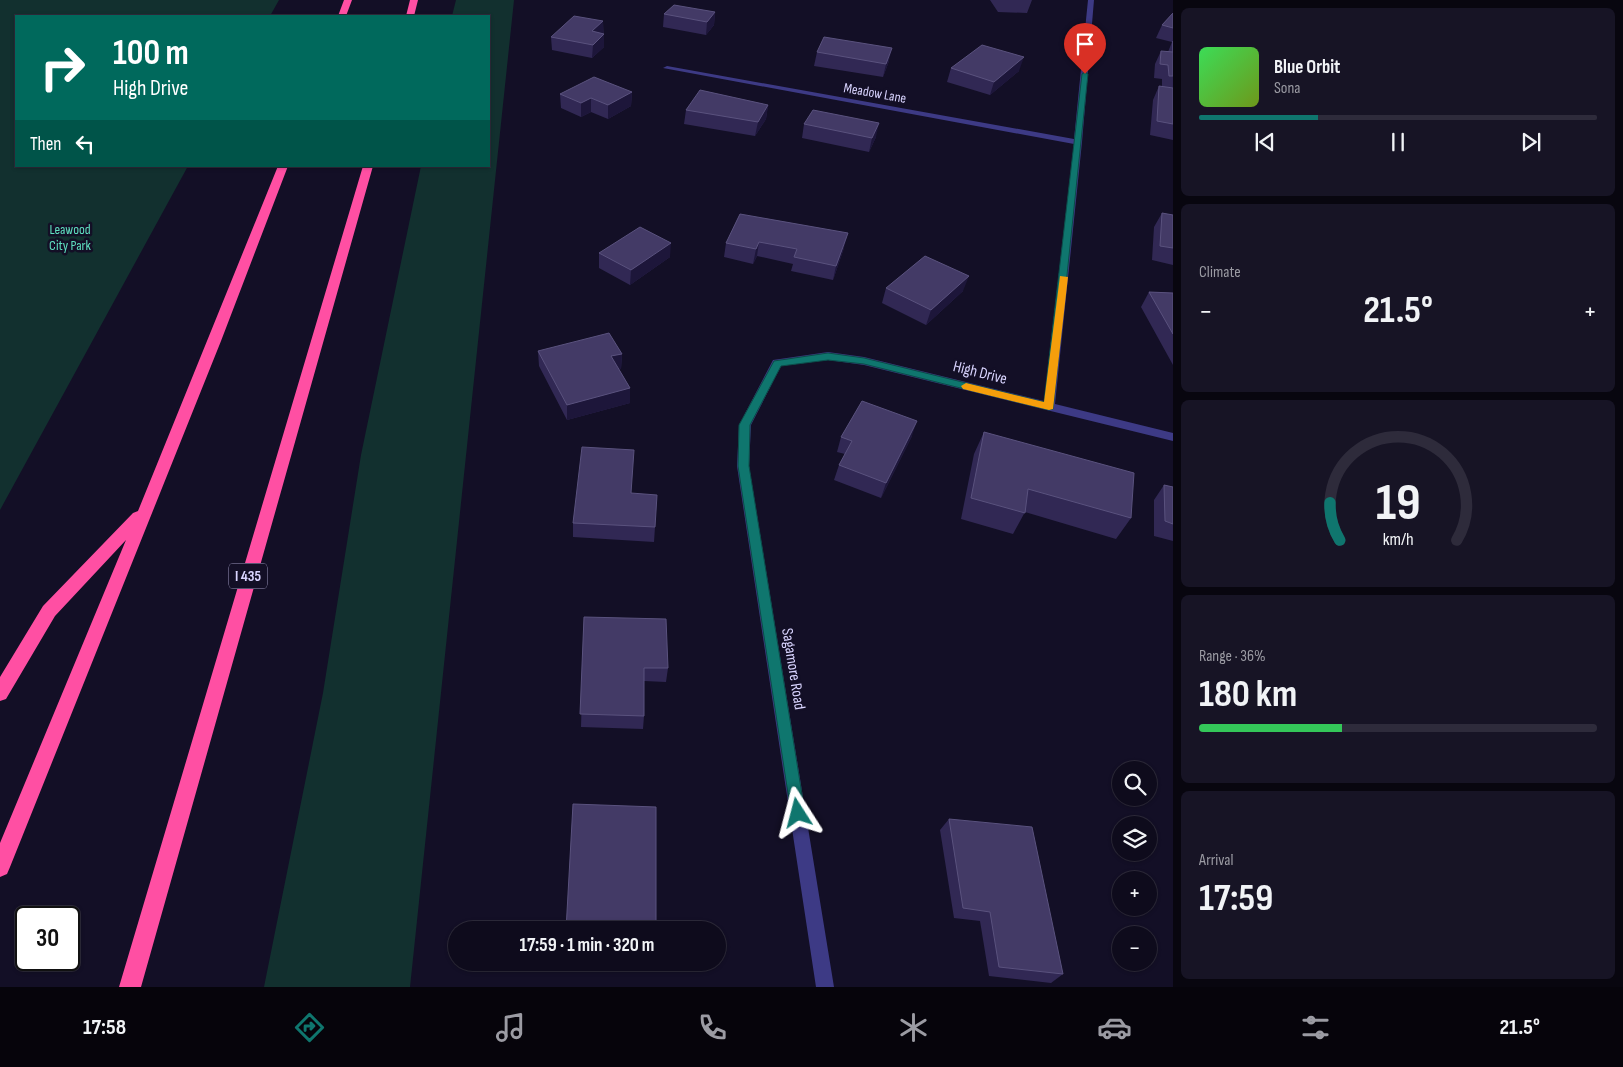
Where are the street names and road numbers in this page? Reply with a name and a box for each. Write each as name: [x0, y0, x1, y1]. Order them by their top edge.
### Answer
street label: Meadow Lane: [842, 79, 908, 107]
street label: High Drive: [951, 357, 1009, 389]
road number: I 435: [229, 564, 267, 588]
street label: Sagamore Road: [777, 627, 809, 711]

